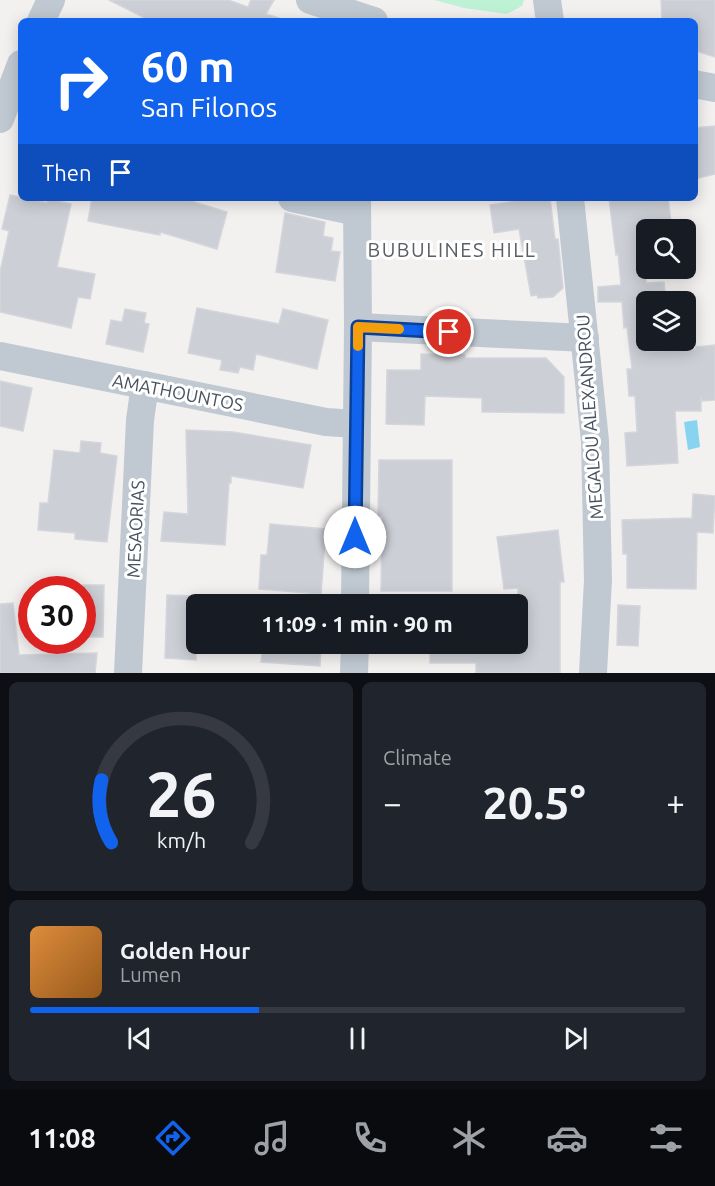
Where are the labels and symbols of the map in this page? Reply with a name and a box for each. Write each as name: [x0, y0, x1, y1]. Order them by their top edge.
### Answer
district label: BUBULINES HILL: [368, 238, 537, 261]
pin: [423, 306, 474, 357]
street label: MEGALOU ALEXANDROU: [572, 314, 606, 520]
street label: AMATHOUNTOS: [111, 370, 245, 414]
street label: MESAORIAS: [122, 480, 148, 578]
position arrow: [323, 505, 387, 569]
speed limit sign: 30: [18, 576, 96, 654]

